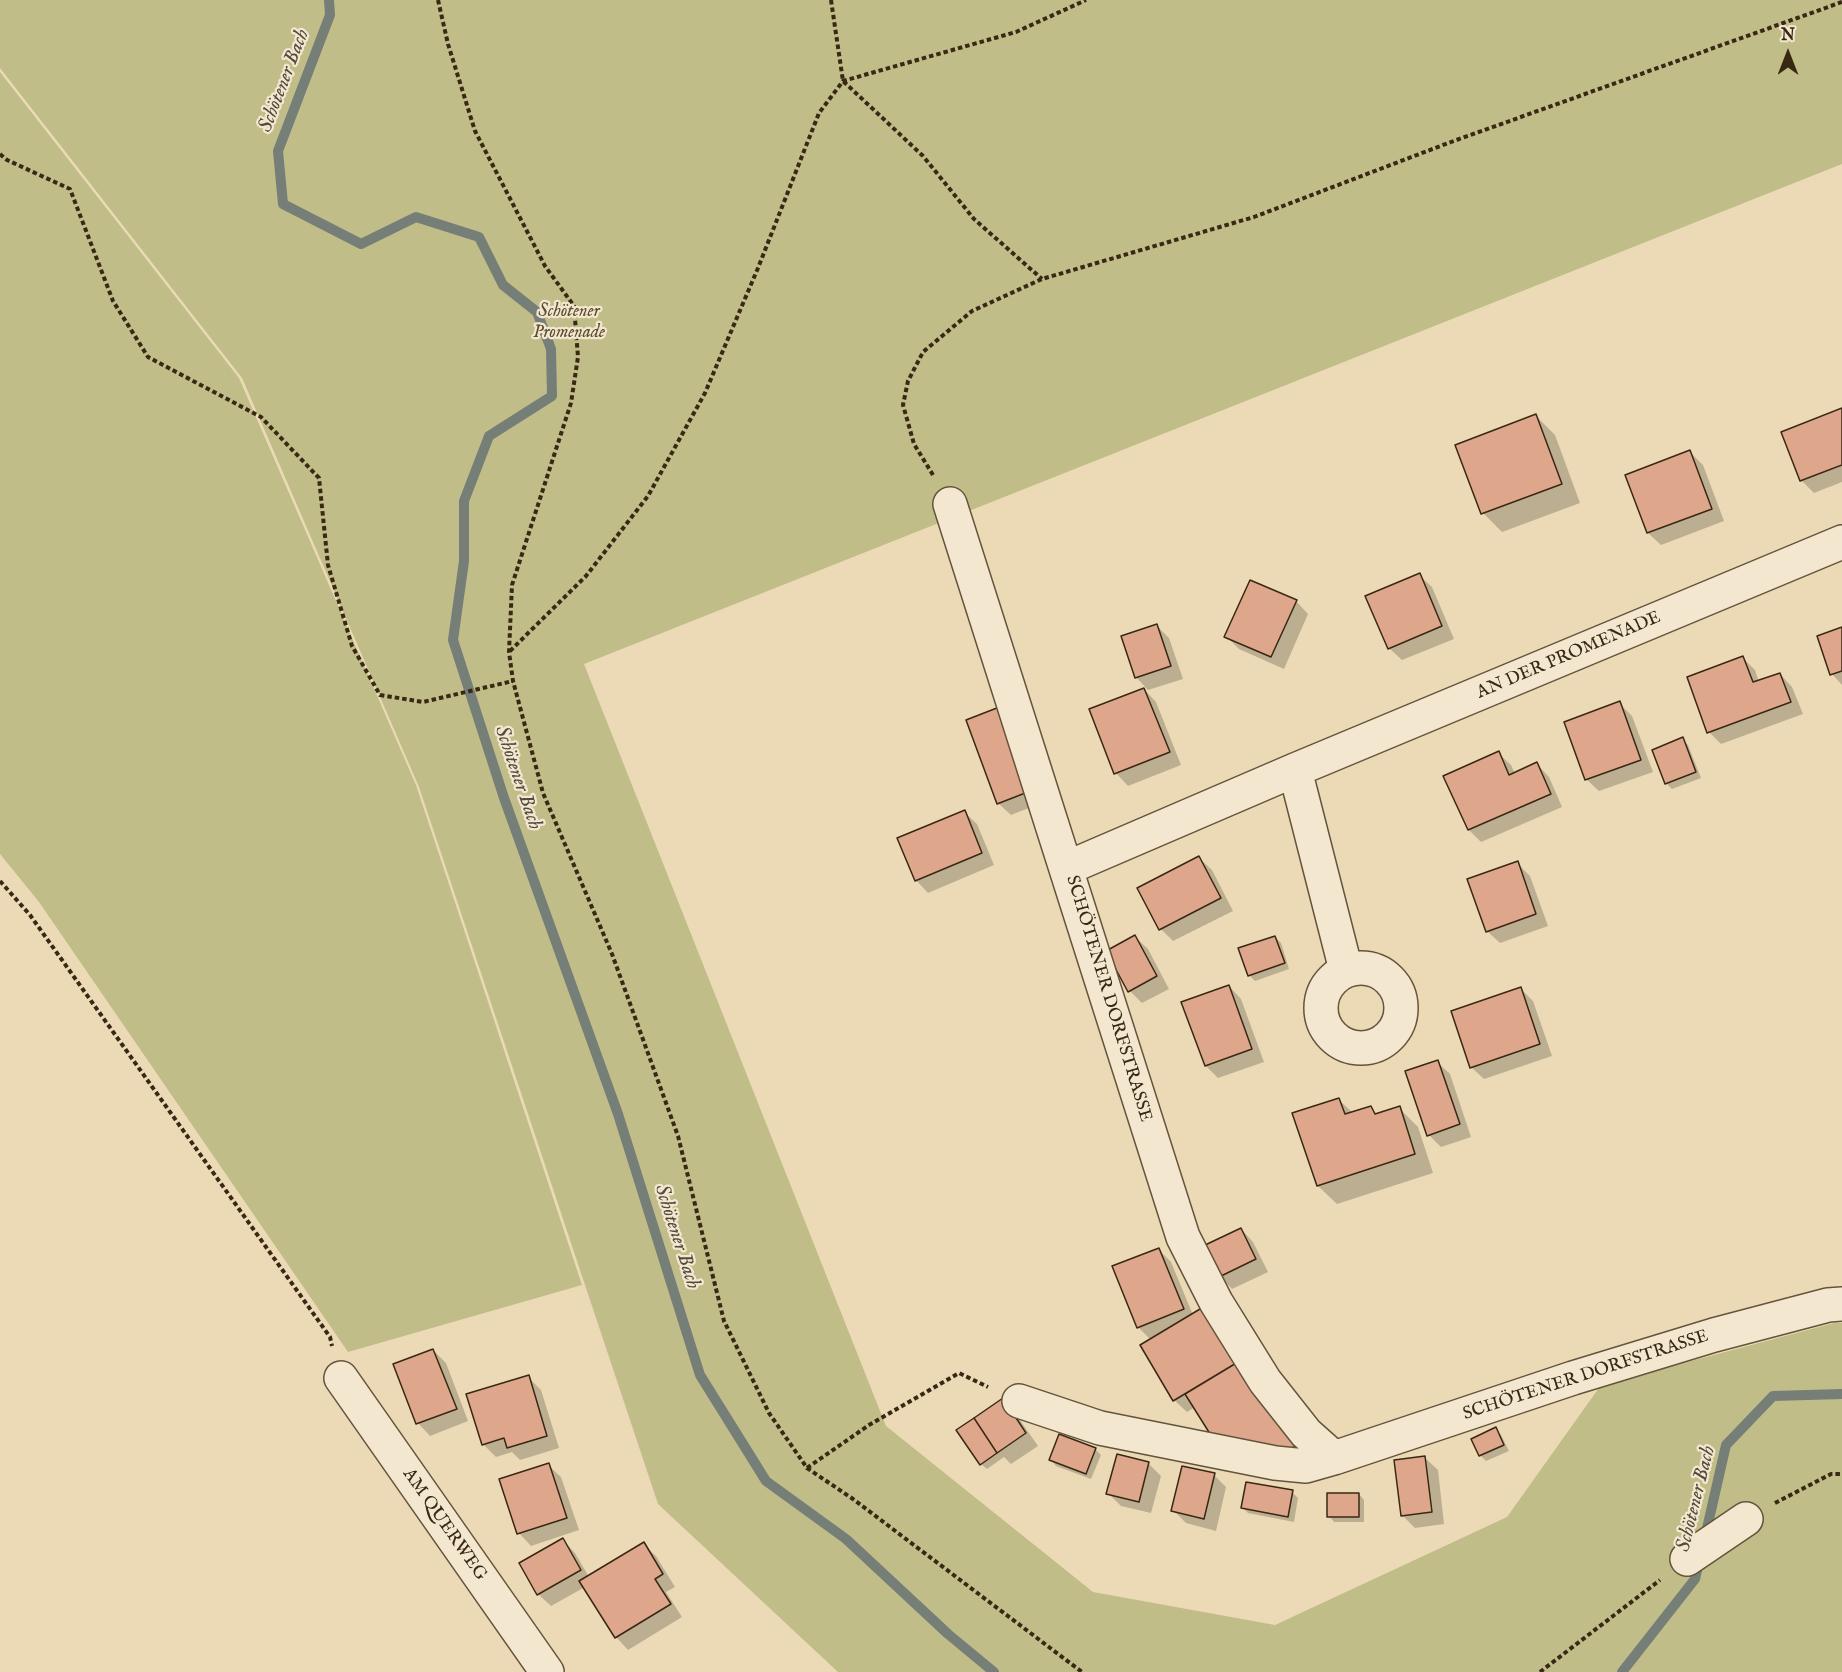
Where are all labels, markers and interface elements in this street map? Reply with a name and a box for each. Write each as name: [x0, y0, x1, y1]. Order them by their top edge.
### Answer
north arrow: [1758, 24, 1818, 84]
water label: Schötener Bach: [254, 26, 316, 136]
text: N: [1781, 26, 1795, 46]
park label: Schötener Promenade: [533, 301, 605, 344]
street label: AN DER PROMENADE: [1474, 607, 1664, 705]
water label: Schötener Bach: [488, 723, 546, 833]
street label: SCHÖTENER DORFSTRASSE: [1060, 873, 1156, 1125]
water label: Schötener Bach: [648, 1182, 704, 1292]
street label: SCHÖTENER DORFSTRASSE: [1461, 1326, 1711, 1426]
water label: Schötener Bach: [1672, 1444, 1722, 1554]
street label: AM QUERWEG: [397, 1465, 491, 1585]

